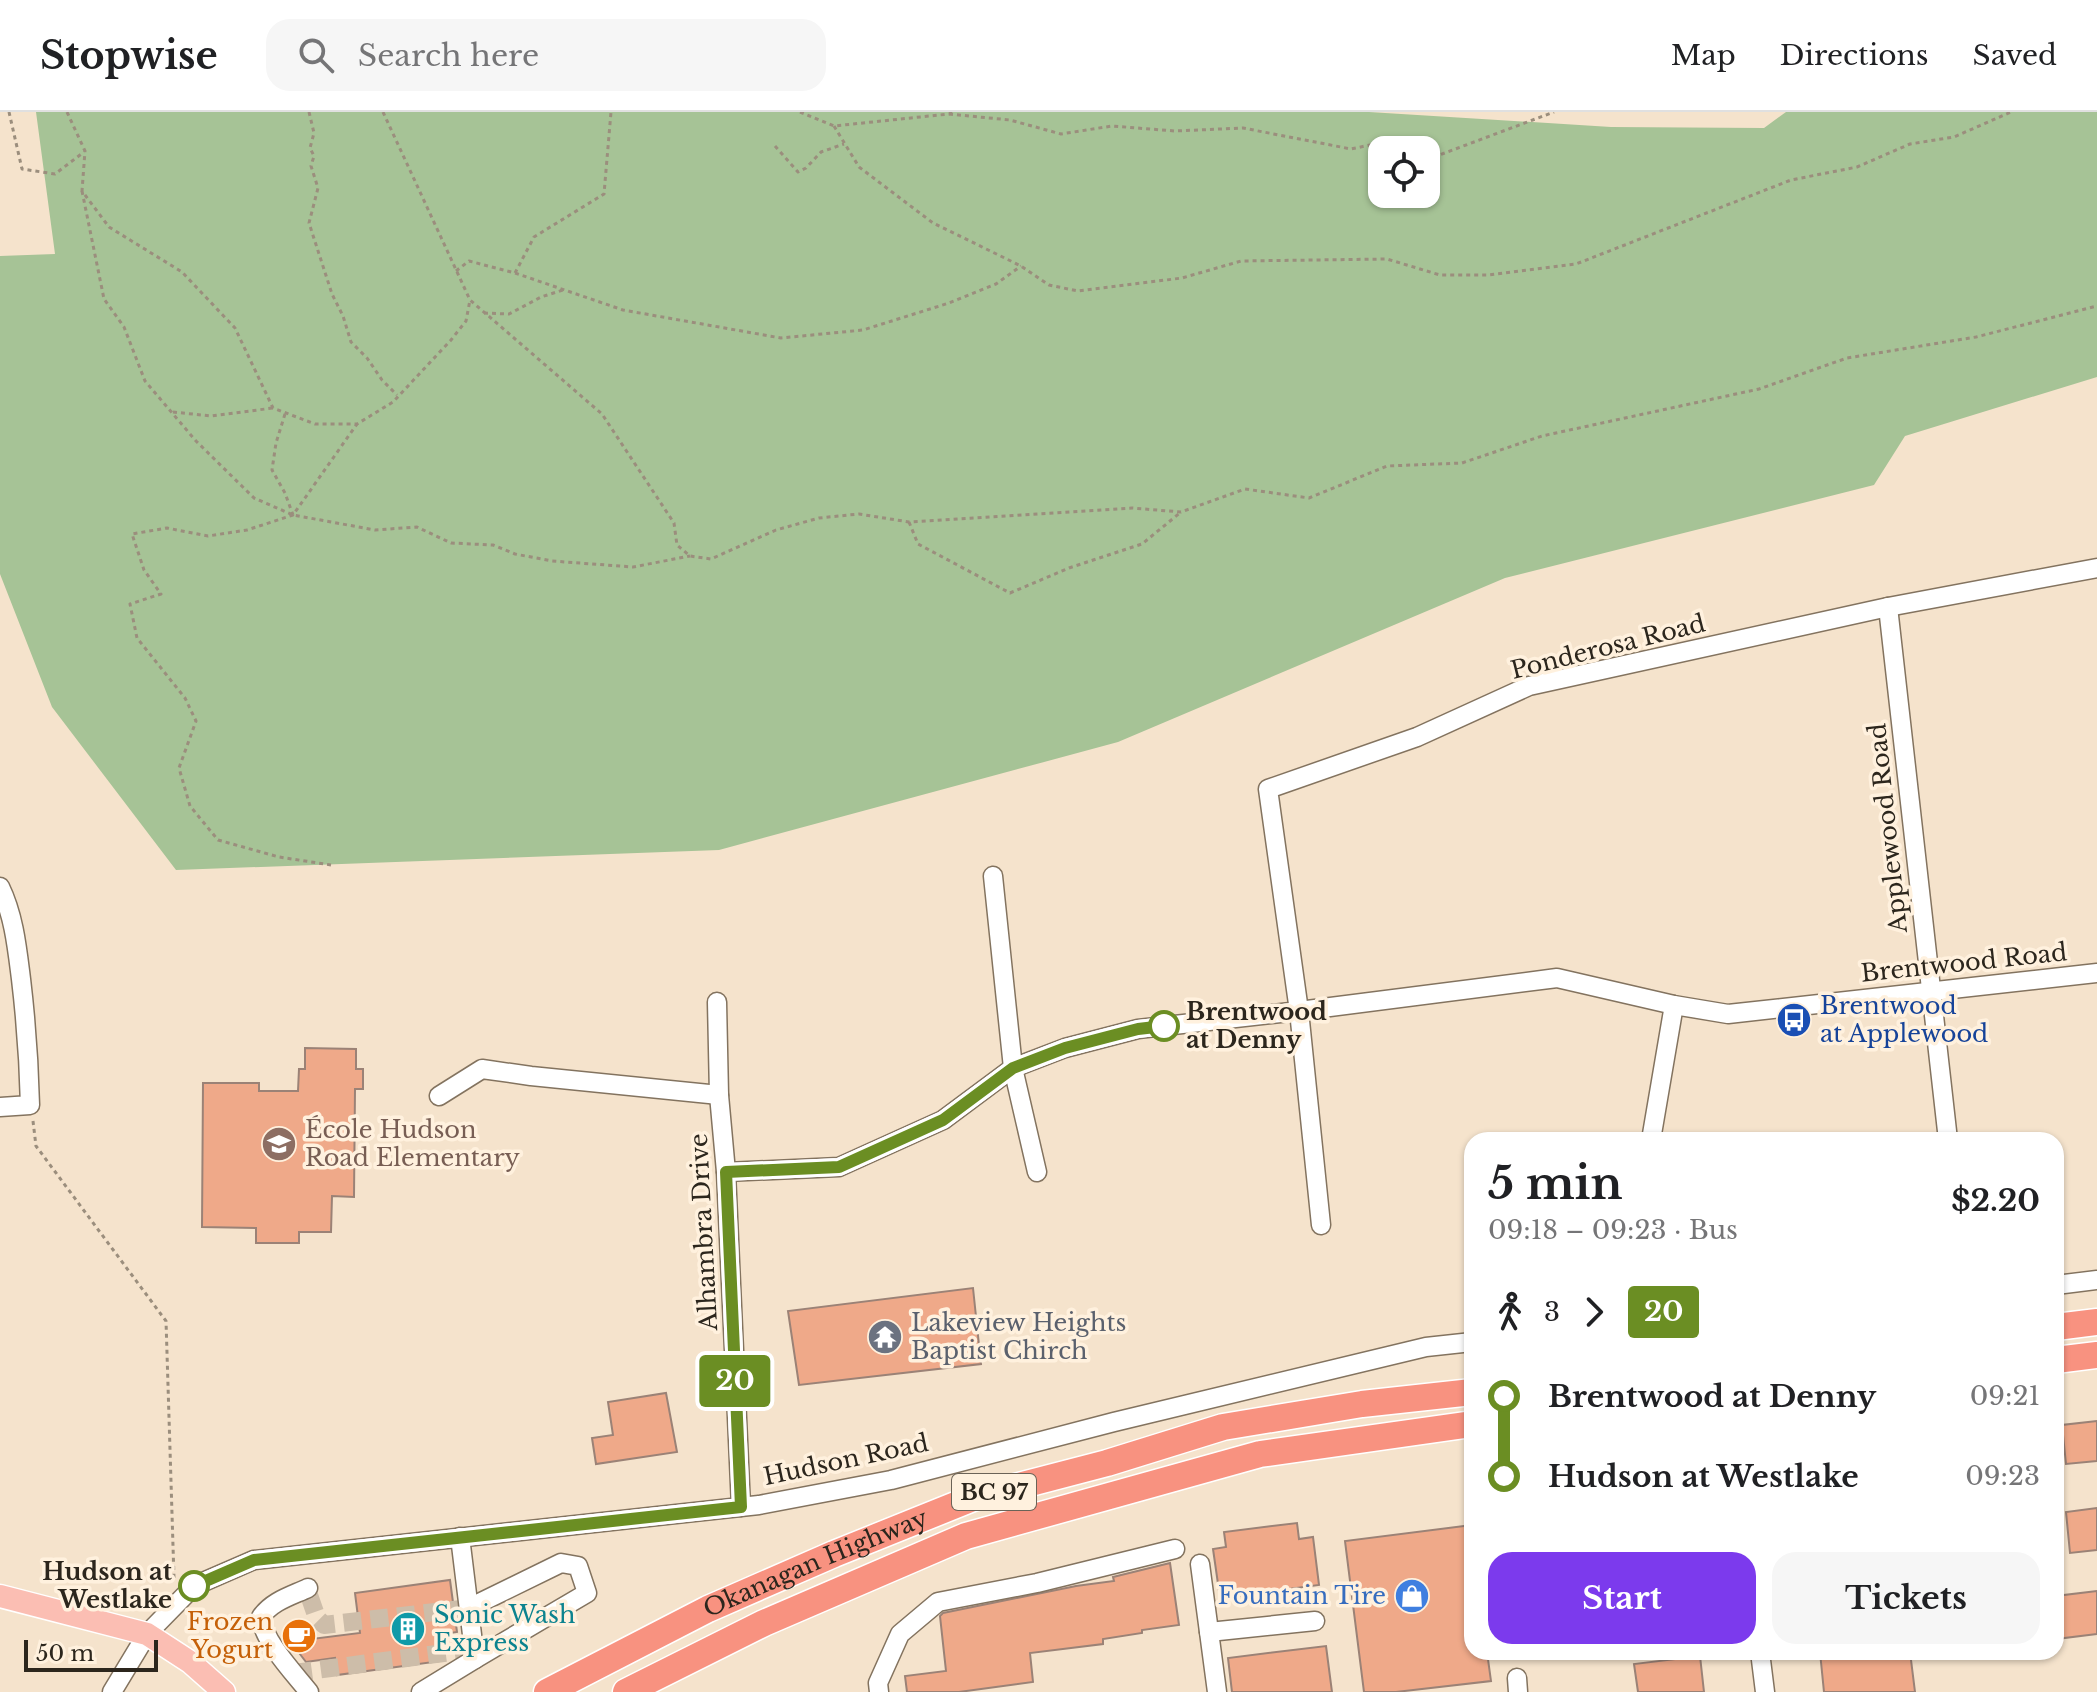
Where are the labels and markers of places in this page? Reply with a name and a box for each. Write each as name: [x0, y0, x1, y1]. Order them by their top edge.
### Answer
place label: Brentwood at Applewood: [1820, 991, 1988, 1048]
place label: Brentwood at Denny: [1186, 997, 1327, 1054]
bus stop icon: Brentwood at Applewood: [1775, 1001, 1813, 1039]
marker: Brentwood at Denny: [1149, 1011, 1179, 1041]
place label: École Hudson Road Elementary: [305, 1115, 521, 1172]
school or university icon: École Hudson Road Elementary: [260, 1125, 298, 1163]
place label: Lakeview Heights Baptist Chirch: [911, 1308, 1126, 1365]
temple icon: Lakeview Heights Baptist Chirch: [866, 1318, 904, 1356]
place label: Hudson at Westlake: [42, 1557, 173, 1614]
marker: Hudson at Westlake: [179, 1571, 209, 1601]
shop icon: Fountain Tire: [1393, 1577, 1431, 1615]
place label: Fountain Tire: [1218, 1581, 1386, 1610]
place label: Sonic Wash Express: [434, 1600, 576, 1657]
place label: Frozen Yogurt: [187, 1607, 273, 1664]
building icon: Sonic Wash Express: [389, 1610, 427, 1648]
cafe icon: Frozen Yogurt: [280, 1617, 318, 1655]

